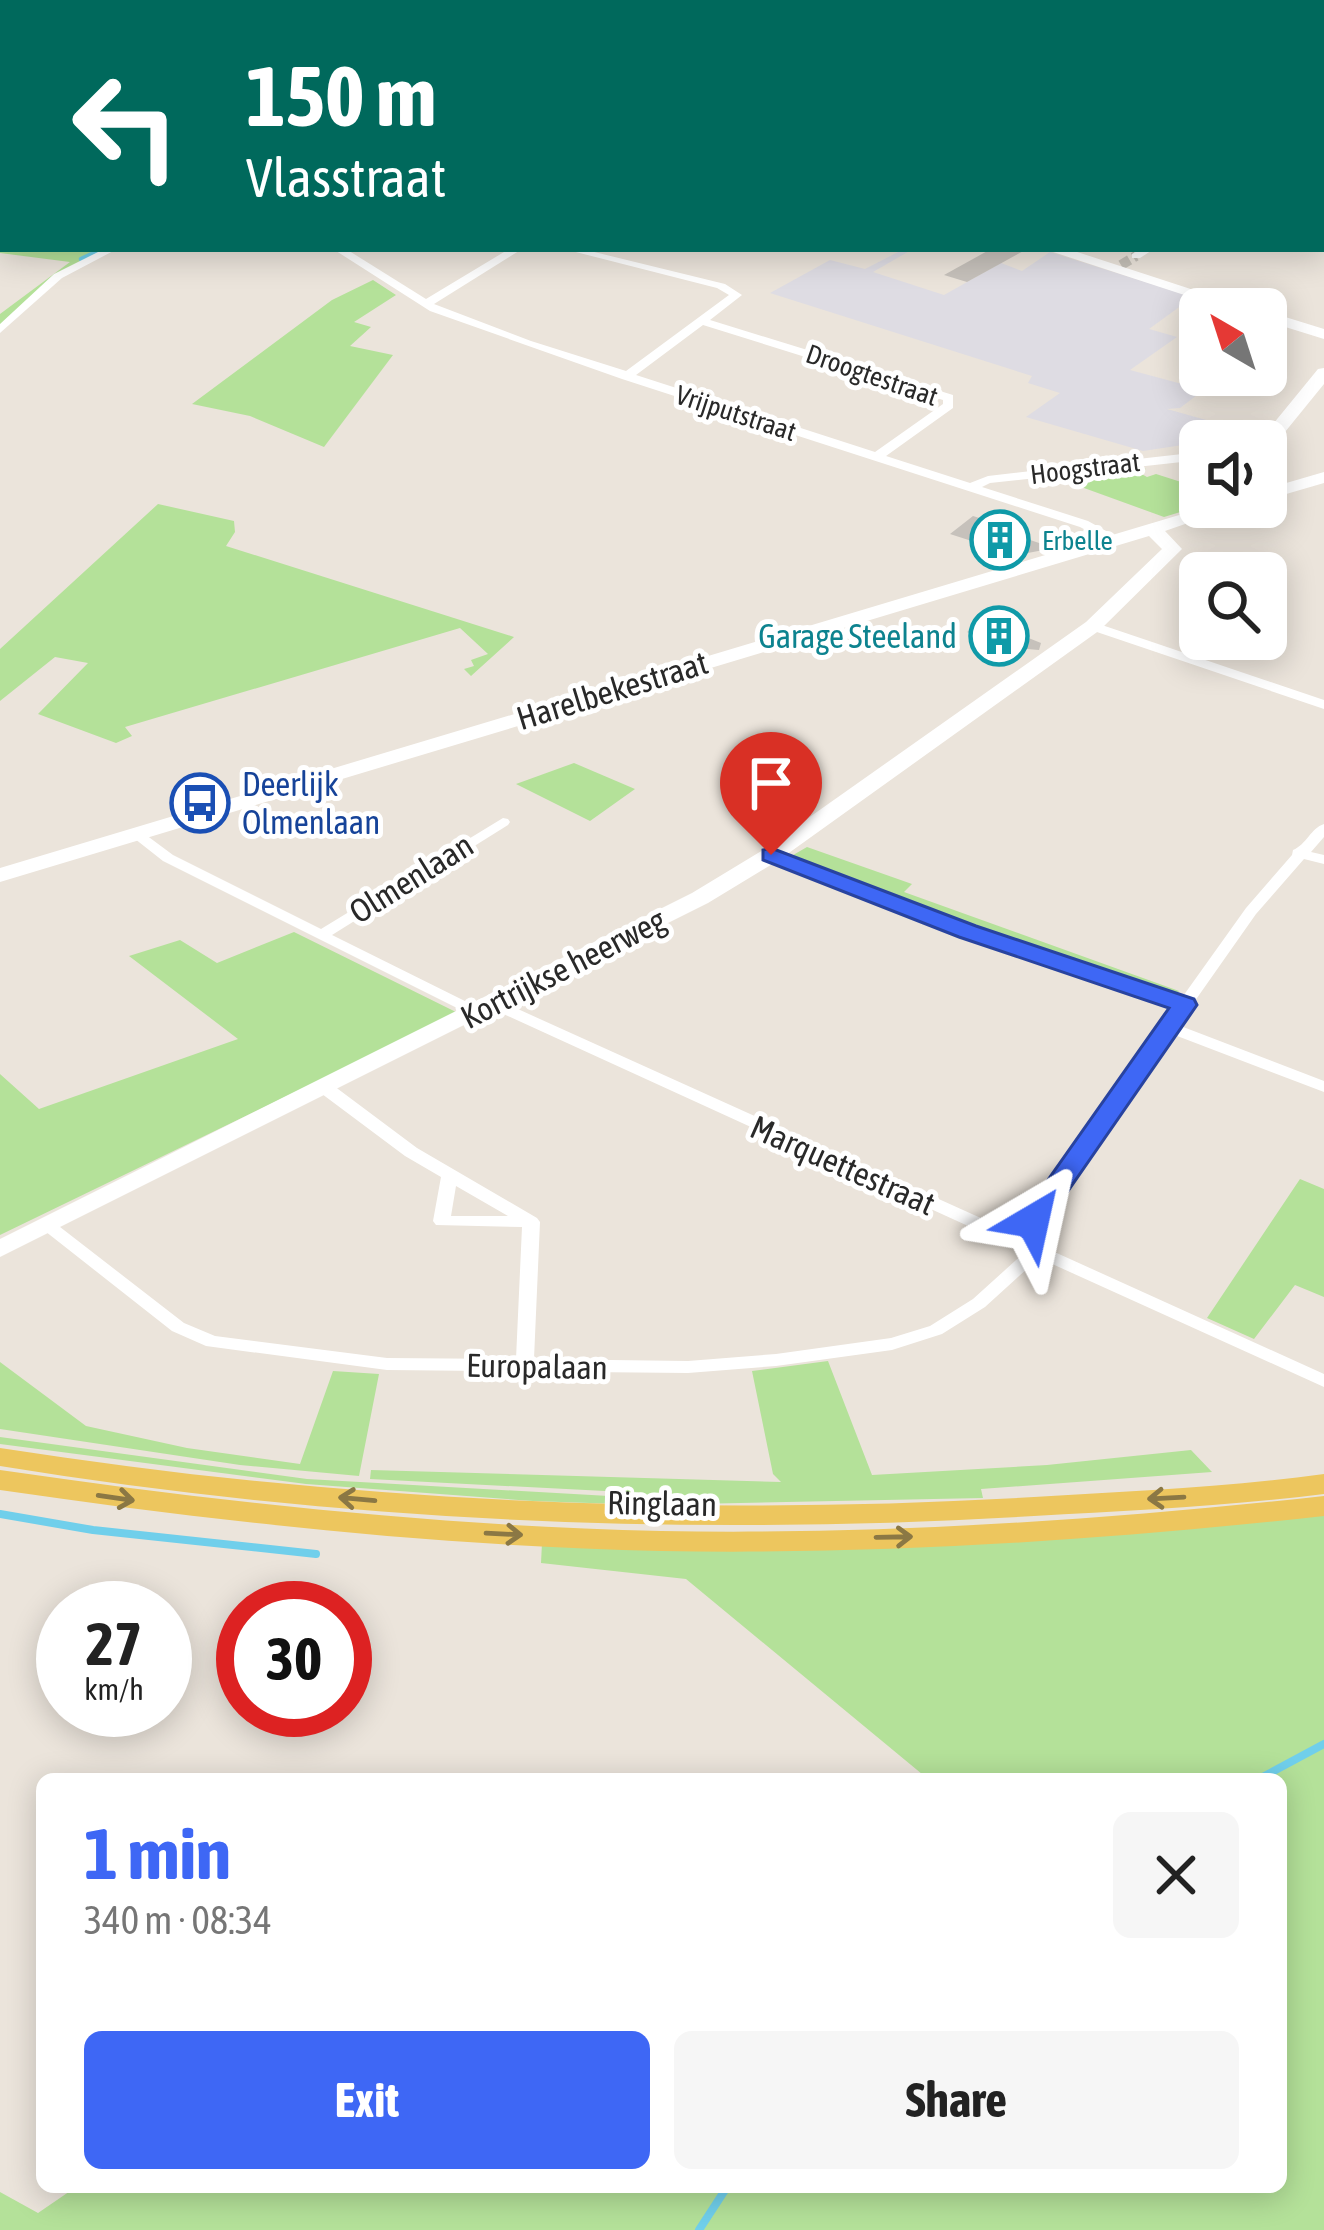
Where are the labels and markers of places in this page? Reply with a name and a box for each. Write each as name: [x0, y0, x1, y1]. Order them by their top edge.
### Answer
building icon: Erbelle: [969, 509, 1031, 571]
place label: Erbelle: [1042, 525, 1113, 556]
building icon: Garage Steeland: [968, 605, 1030, 667]
place label: Garage Steeland: [758, 617, 957, 655]
pin: [720, 732, 822, 855]
place label: Deerlijk Olmenlaan: [242, 765, 380, 841]
bus stop icon: Deerlijk Olmenlaan: [169, 772, 231, 834]

